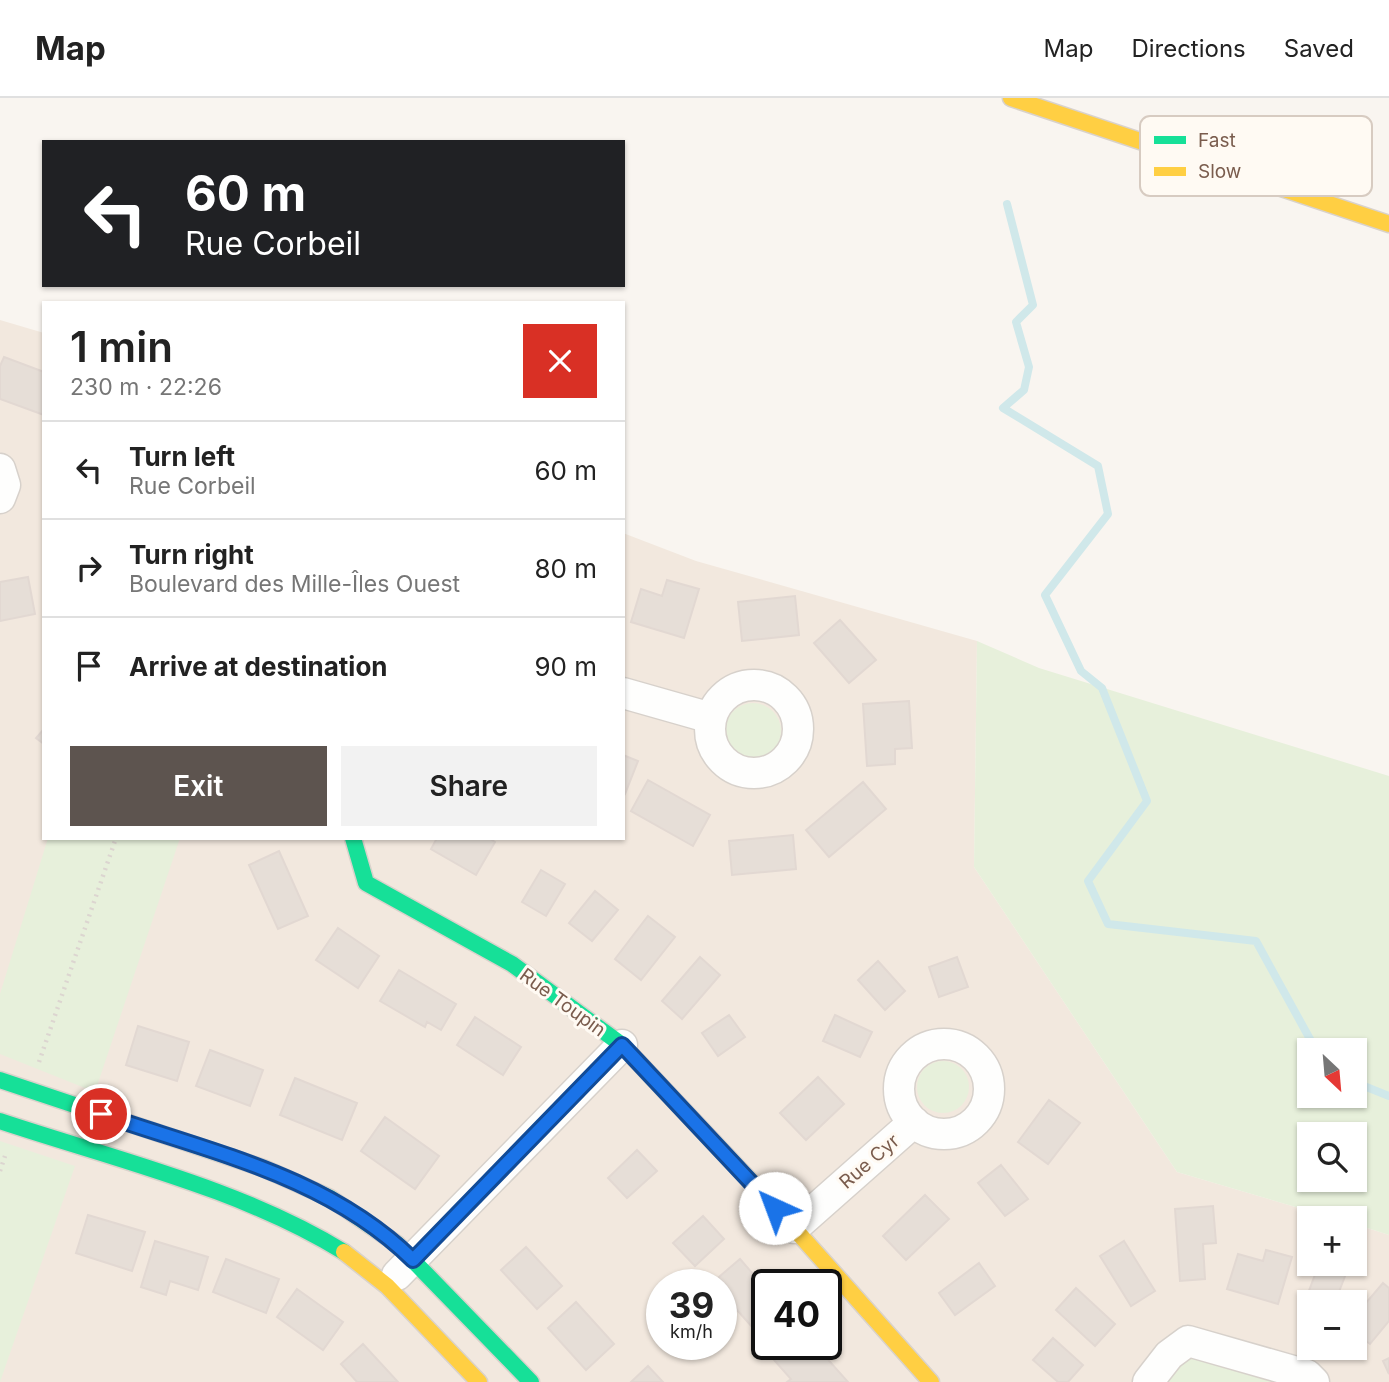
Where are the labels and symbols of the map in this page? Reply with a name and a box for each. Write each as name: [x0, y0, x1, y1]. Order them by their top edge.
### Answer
legend: [1140, 116, 1372, 196]
text: Fast: [1198, 129, 1236, 152]
text: Slow: [1198, 160, 1241, 183]
street label: Rue Toupin: [515, 963, 610, 1041]
north arrow: [1297, 1038, 1367, 1108]
pin: [71, 1084, 131, 1144]
street label: Rue Cyr: [835, 1129, 904, 1194]
position arrow: [738, 1171, 812, 1245]
speed limit sign: 40: [751, 1269, 842, 1360]

